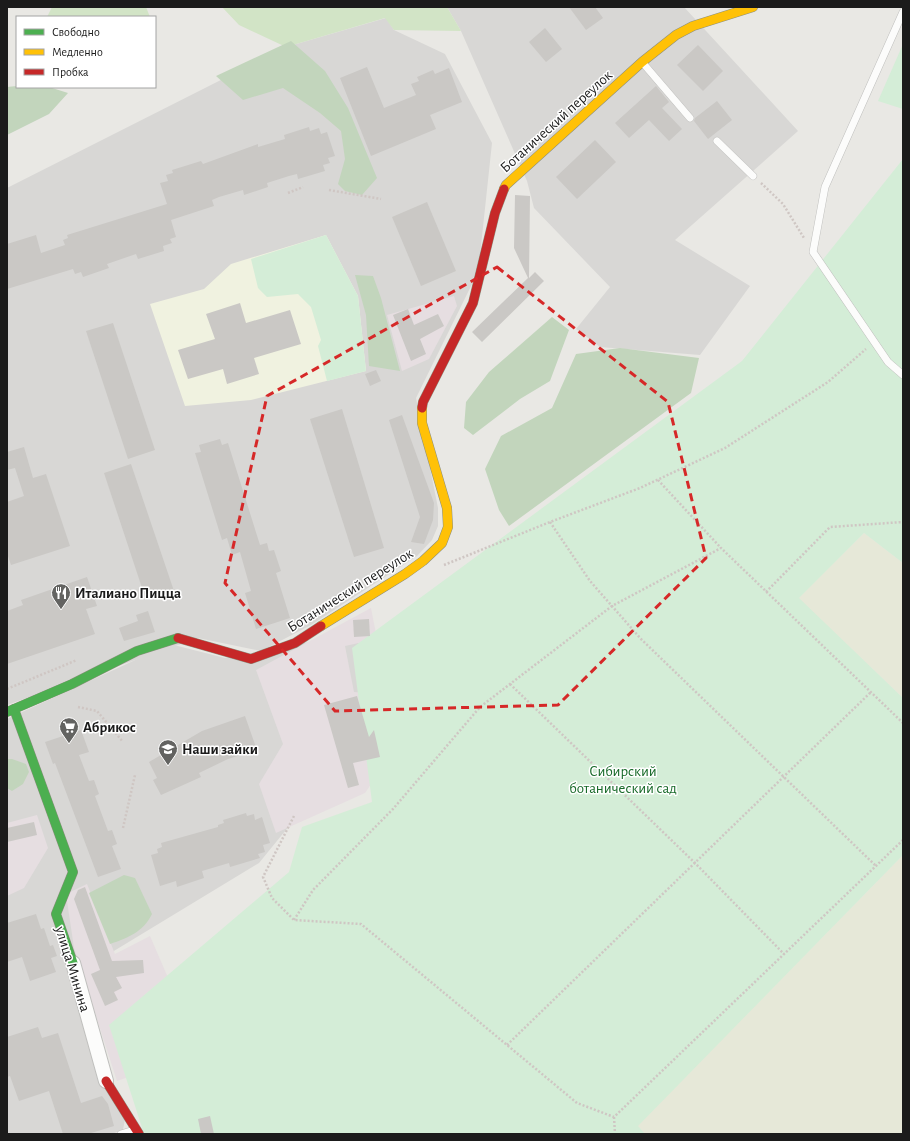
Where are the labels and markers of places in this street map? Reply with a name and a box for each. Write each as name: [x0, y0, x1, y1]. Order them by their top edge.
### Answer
restaurant icon: Италиано Пицца: [50, 582, 72, 610]
place label: Италиано Пицца: [75, 586, 181, 601]
supermarket icon: Абрикос: [58, 716, 80, 744]
place label: Абрикос: [83, 720, 136, 735]
school or university icon: Наши зайки: [157, 738, 179, 766]
place label: Наши зайки: [182, 742, 258, 757]

